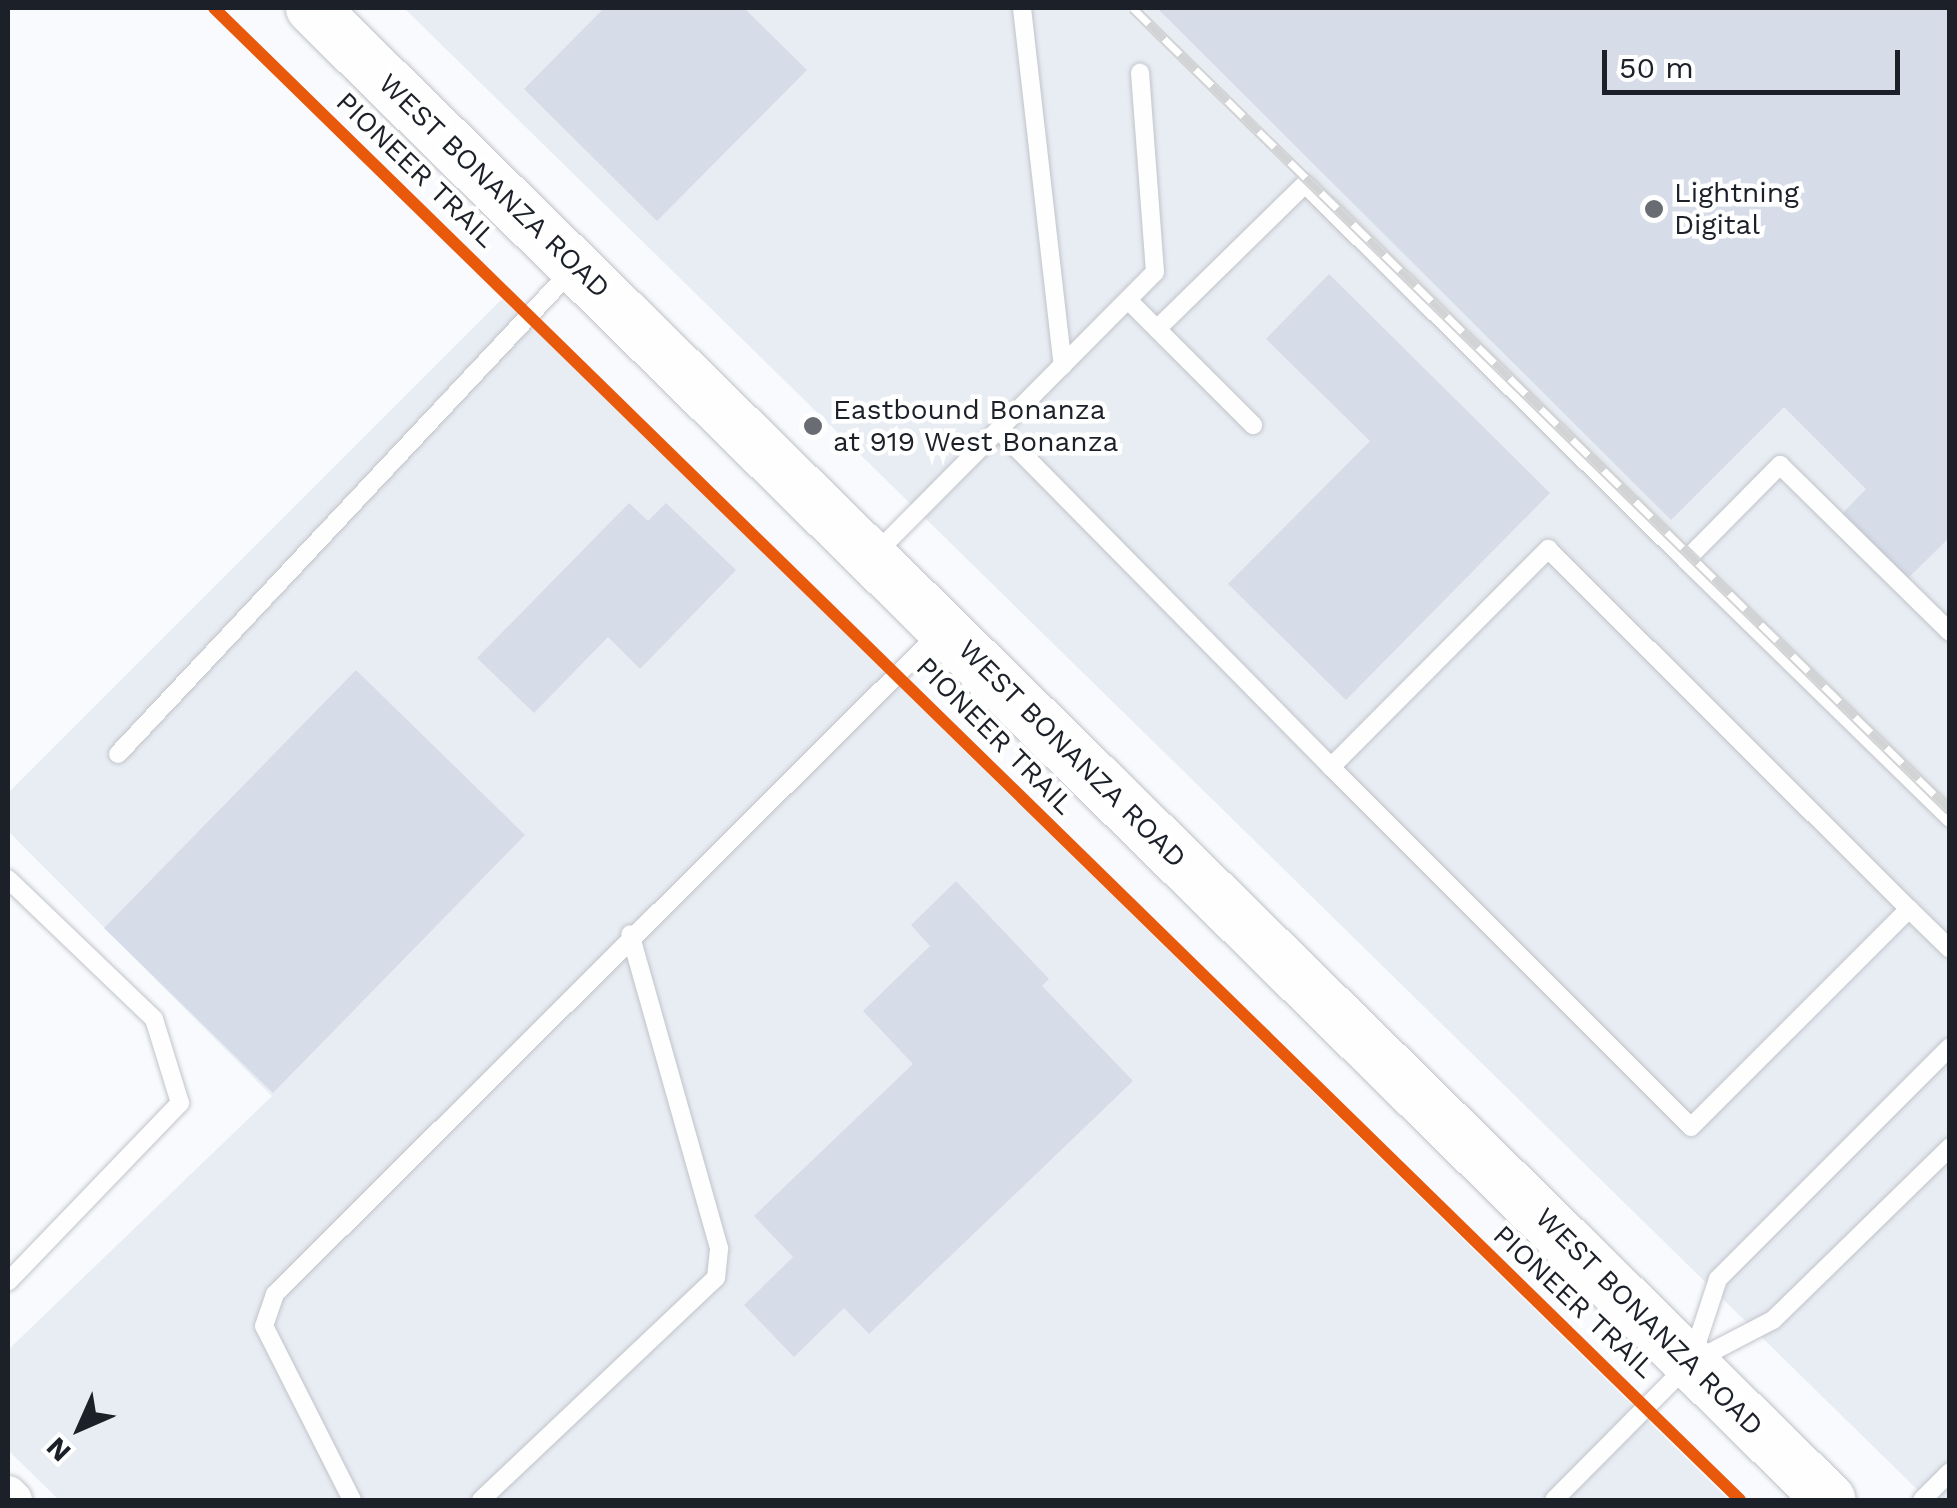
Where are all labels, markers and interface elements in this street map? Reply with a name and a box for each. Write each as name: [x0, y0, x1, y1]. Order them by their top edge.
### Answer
scale bar: [1607, 30, 1904, 92]
text: 50 m: [1619, 50, 1694, 85]
street label: WEST BONANZA ROAD: [371, 66, 617, 306]
street label: PIONEER TRAIL: [329, 85, 503, 255]
place label: Lightning Digital: [1674, 176, 1799, 242]
marker: Lightning Digital: [1643, 198, 1665, 220]
place label: Eastbound Bonanza at 919 West Bonanza: [833, 393, 1119, 459]
marker: Eastbound Bonanza at 919 West Bonanza: [802, 415, 824, 437]
street label: WEST BONANZA ROAD: [950, 632, 1194, 876]
street label: PIONEER TRAIL: [909, 650, 1081, 822]
street label: WEST BONANZA ROAD: [1527, 1200, 1771, 1444]
street label: PIONEER TRAIL: [1486, 1218, 1662, 1386]
north arrow: [30, 1378, 130, 1478]
text: N: [39, 1431, 77, 1469]

